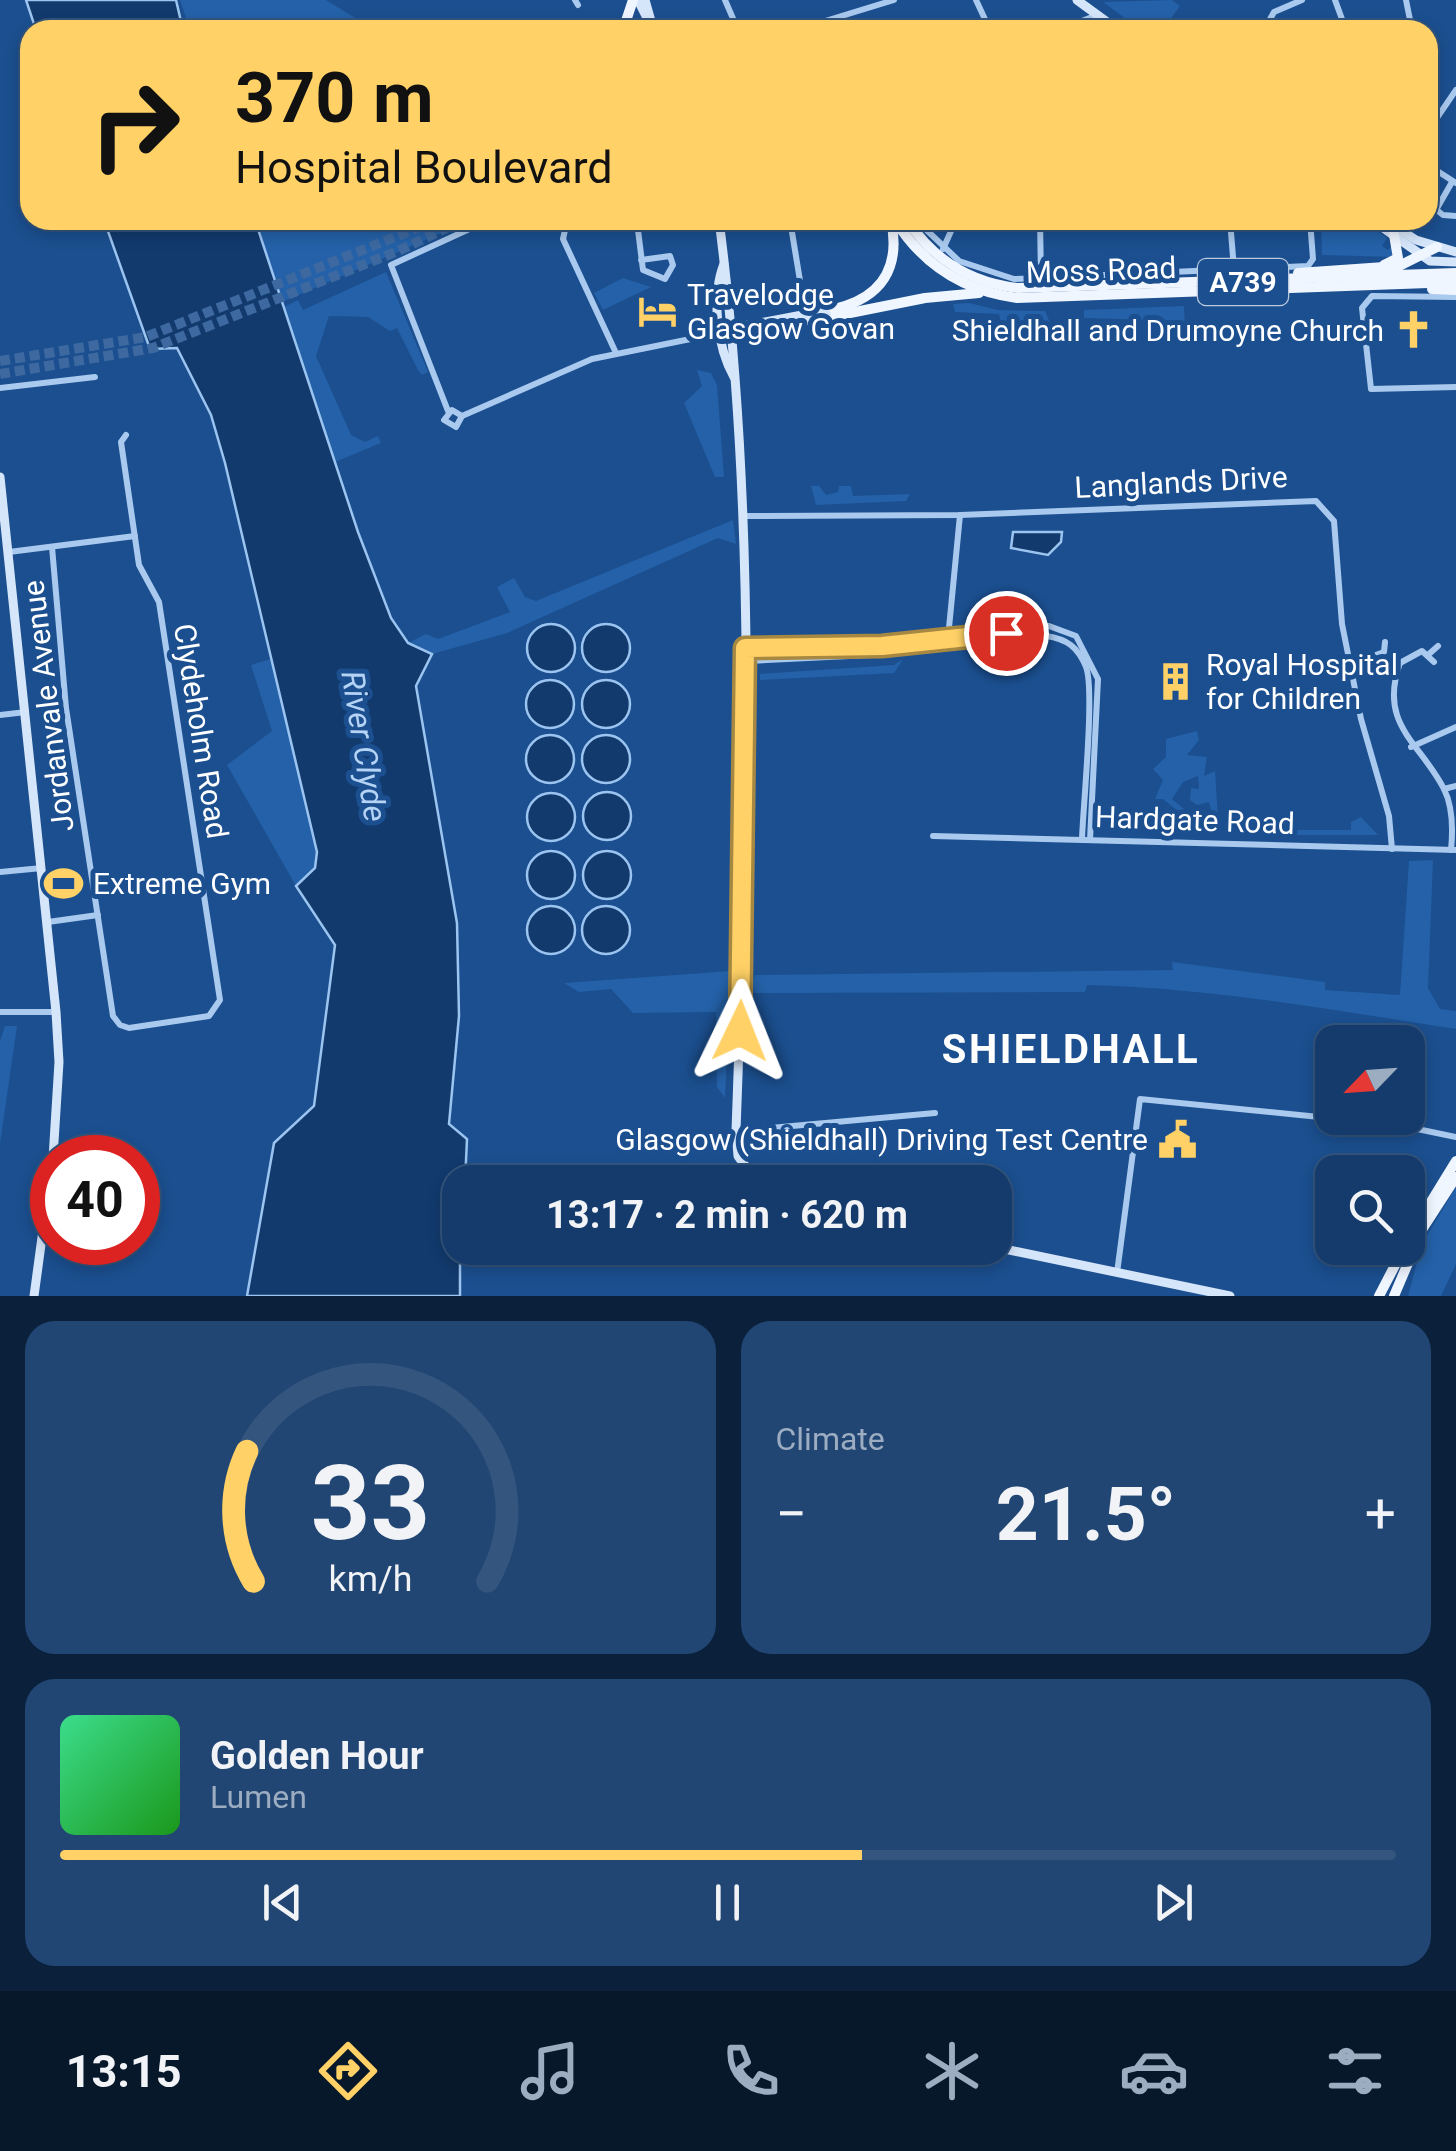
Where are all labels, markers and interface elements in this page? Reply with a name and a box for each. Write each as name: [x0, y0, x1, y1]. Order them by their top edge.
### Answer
text: 370 m: [235, 57, 434, 139]
icon: right: [70, 60, 200, 190]
text: Hospital Boulevard: [235, 141, 613, 194]
street label: Moss Road: [1025, 250, 1177, 290]
road number: A739: [1198, 259, 1288, 305]
place label: Travelodge Glasgow Govan: [687, 277, 895, 346]
hotel icon: Travelodge Glasgow Govan: [636, 290, 678, 332]
church icon: Shieldhall and Drumoyne Church: [1393, 309, 1435, 351]
place label: Shieldhall and Drumoyne Church: [952, 313, 1384, 348]
street label: Langlands Drive: [1074, 459, 1288, 505]
street label: Jordanvale Avenue: [15, 578, 81, 834]
pin: [964, 591, 1049, 676]
icon: arrive: [979, 606, 1034, 661]
street label: Clydeholm Road: [167, 621, 235, 841]
place label: Royal Hospital for Children: [1206, 647, 1398, 716]
building icon: Royal Hospital for Children: [1155, 660, 1197, 702]
water label: River Clyde: [333, 668, 395, 824]
street label: Hardgate Road: [1095, 799, 1295, 841]
sports icon: Extreme Gym: [42, 862, 84, 904]
place label: Extreme Gym: [93, 866, 271, 901]
position arrow: [688, 979, 792, 1083]
north arrow: [1315, 1025, 1425, 1135]
map controls: [1315, 1025, 1425, 1265]
district label: SHIELDHALL: [942, 1026, 1200, 1073]
public building icon: Glasgow (Shieldhall) Driving Test Centre: [1157, 1118, 1199, 1160]
place label: Glasgow (Shieldhall) Driving Test Centre: [615, 1122, 1148, 1157]
speed limit sign: 40: [30, 1135, 160, 1265]
button: search: [1315, 1155, 1425, 1265]
text: 13:17 · 2 min · 620 m: [546, 1193, 908, 1237]
text: Climate: [776, 1420, 885, 1458]
text: 33: [311, 1443, 430, 1564]
text: 21.5°: [996, 1470, 1176, 1558]
text: −: [776, 1482, 807, 1546]
text: +: [1365, 1482, 1396, 1546]
text: km/h: [328, 1558, 412, 1600]
text: Golden Hour: [210, 1734, 424, 1778]
text: Lumen: [210, 1778, 307, 1816]
icon: previous: [255, 1875, 310, 1930]
icon: pause: [700, 1875, 755, 1930]
icon: next: [1146, 1875, 1201, 1930]
icon: directions: [313, 2036, 383, 2106]
icon: music: [515, 2036, 585, 2106]
icon: phone: [716, 2036, 786, 2106]
icon: climate: [917, 2036, 987, 2106]
icon: car: [1119, 2036, 1189, 2106]
icon: filters: [1320, 2036, 1390, 2106]
text: 13:15: [66, 2045, 182, 2098]

